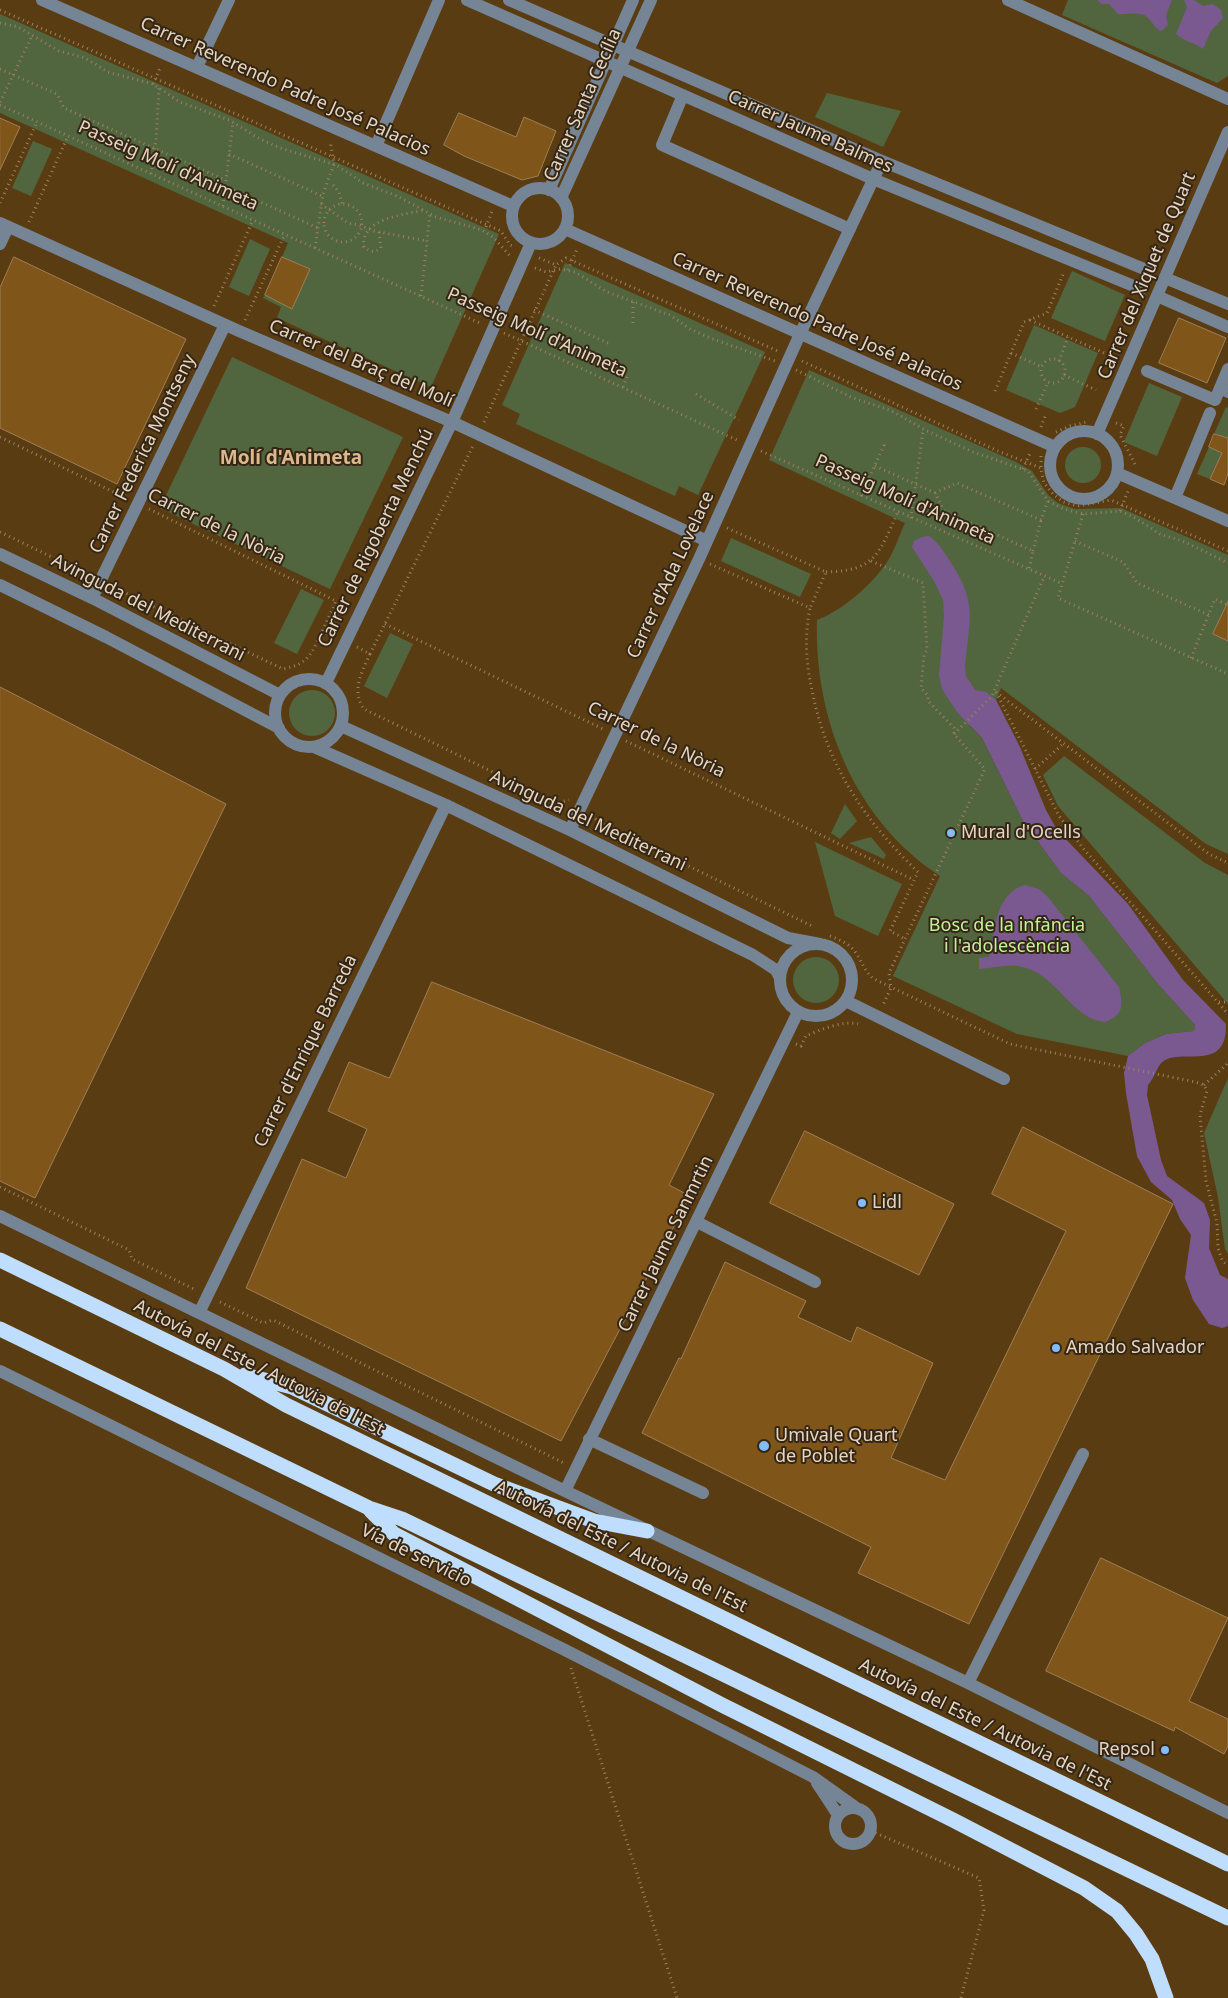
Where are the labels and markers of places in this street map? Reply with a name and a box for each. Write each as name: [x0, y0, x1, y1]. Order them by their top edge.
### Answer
place label: Mural d'Ocells: [961, 822, 1081, 844]
marker: Mural d'Ocells: [945, 827, 957, 839]
place label: Lidl: [872, 1192, 902, 1214]
marker: Lidl: [856, 1197, 868, 1209]
place label: Amado Salvador: [1066, 1337, 1204, 1359]
marker: Amado Salvador: [1050, 1342, 1062, 1354]
place label: Umivale Quart de Poblet: [775, 1425, 898, 1468]
marker: Umivale Quart de Poblet: [757, 1439, 771, 1453]
place label: Repsol: [1098, 1739, 1155, 1761]
marker: Repsol: [1159, 1744, 1171, 1756]

